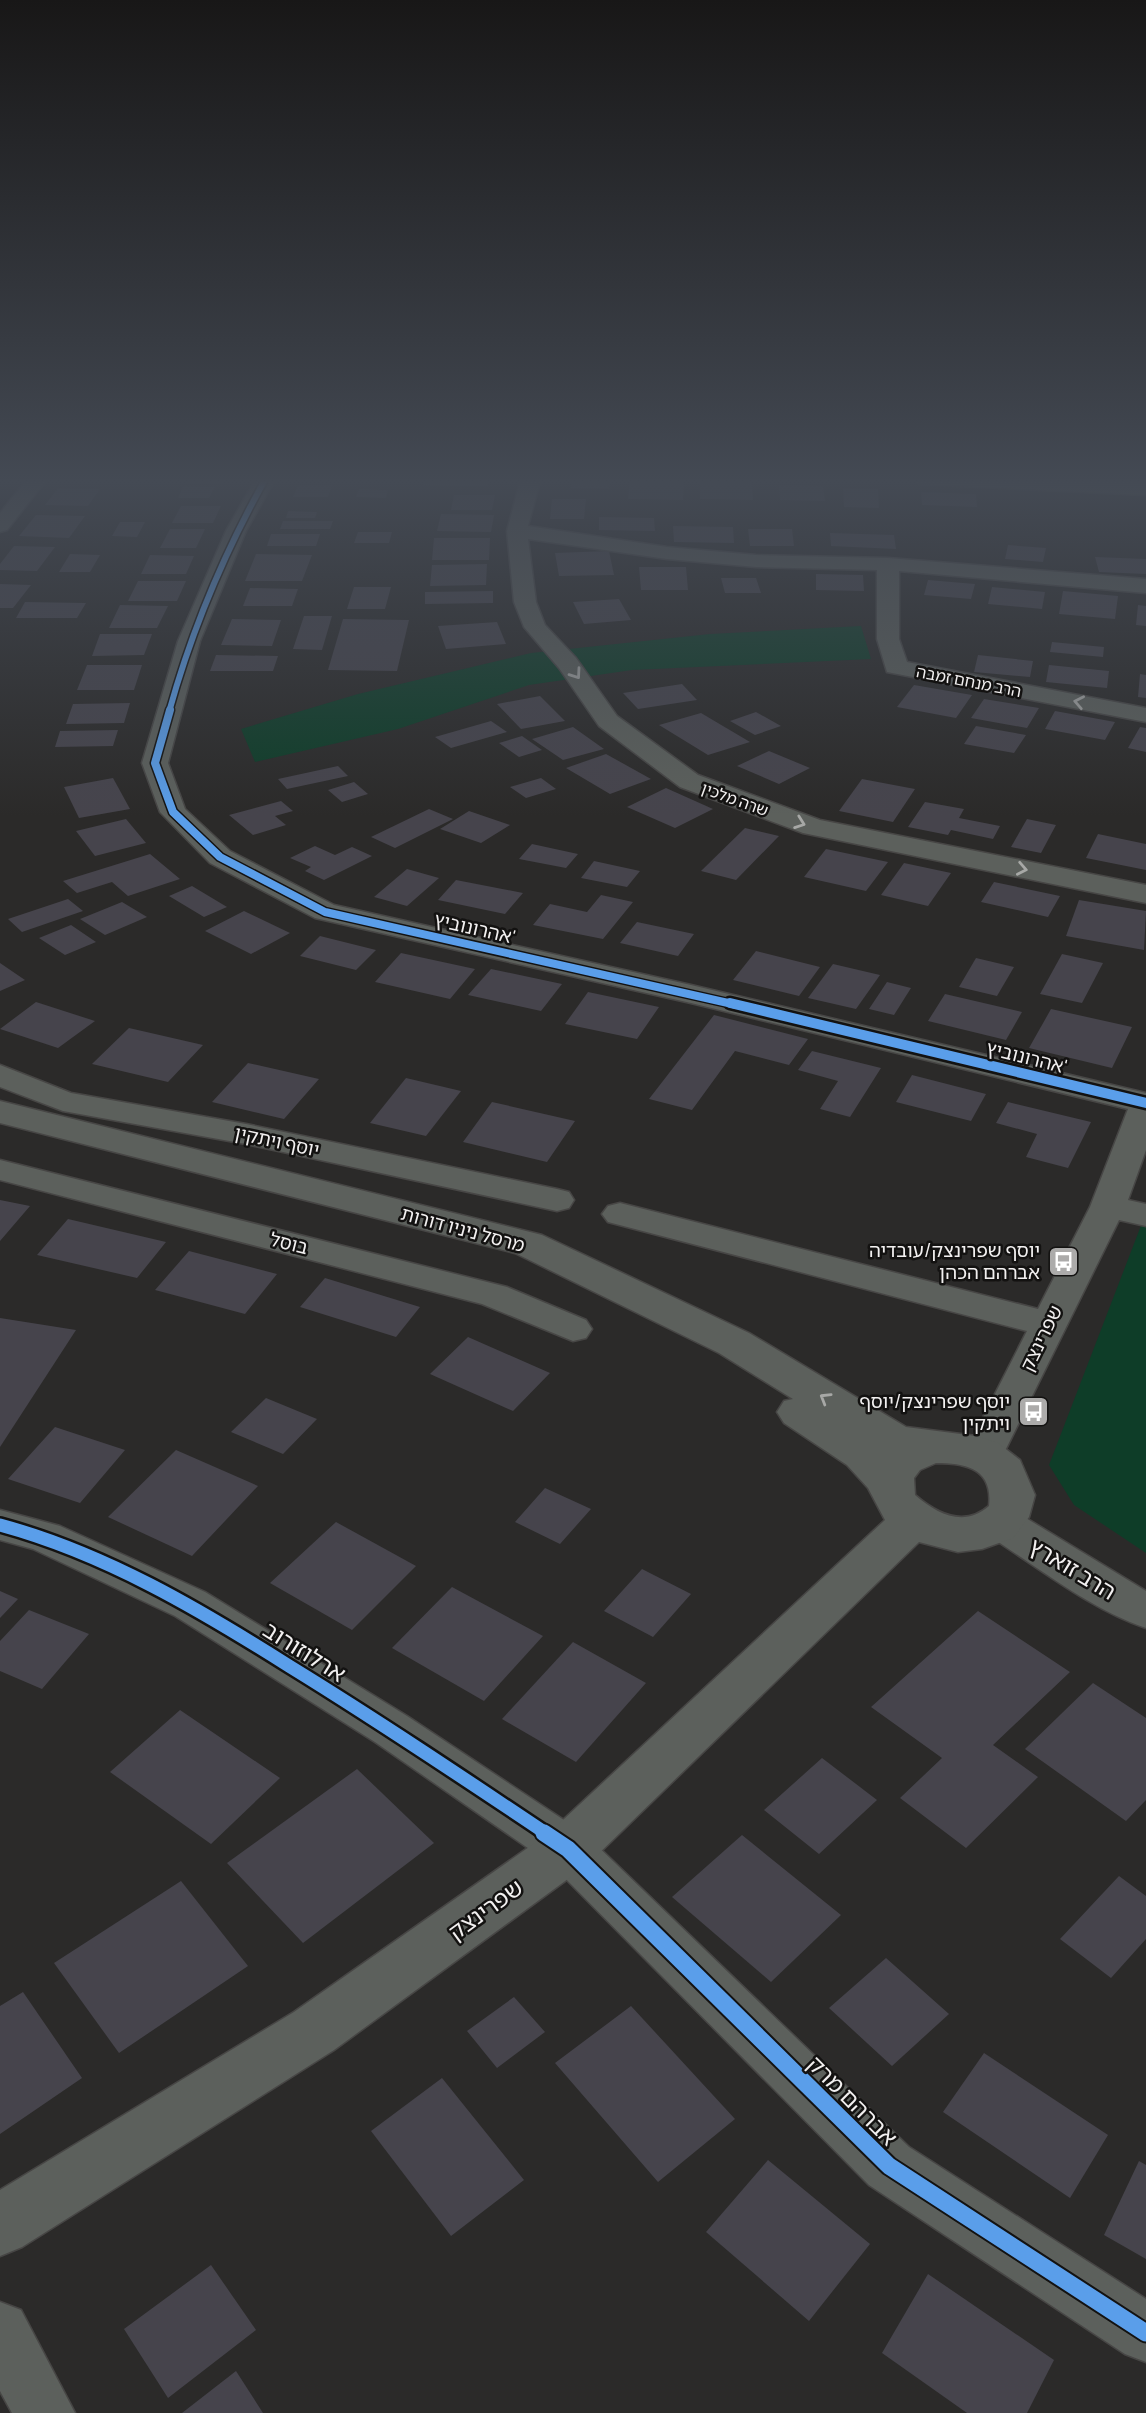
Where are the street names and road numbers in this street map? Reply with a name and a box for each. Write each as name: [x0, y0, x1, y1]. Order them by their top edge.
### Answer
street label: הרב מנחם זמבה: [915, 660, 1023, 702]
street label: שרה מלכין: [698, 777, 772, 821]
street label: אהרונוביץ': [432, 906, 518, 950]
street label: אהרונוביץ': [984, 1034, 1070, 1080]
street label: יוסף ויתקין: [232, 1119, 322, 1163]
street label: מרסל ניניו דורות: [398, 1200, 528, 1258]
street label: בוסל: [267, 1226, 311, 1260]
street label: שפרינצק: [1014, 1301, 1068, 1375]
street label: הרב זוארץ: [1023, 1529, 1123, 1607]
street label: ארלוזורוב: [258, 1613, 352, 1689]
street label: שפרינצק: [441, 1871, 529, 1947]
street label: אברהם מרק: [801, 2048, 905, 2152]

